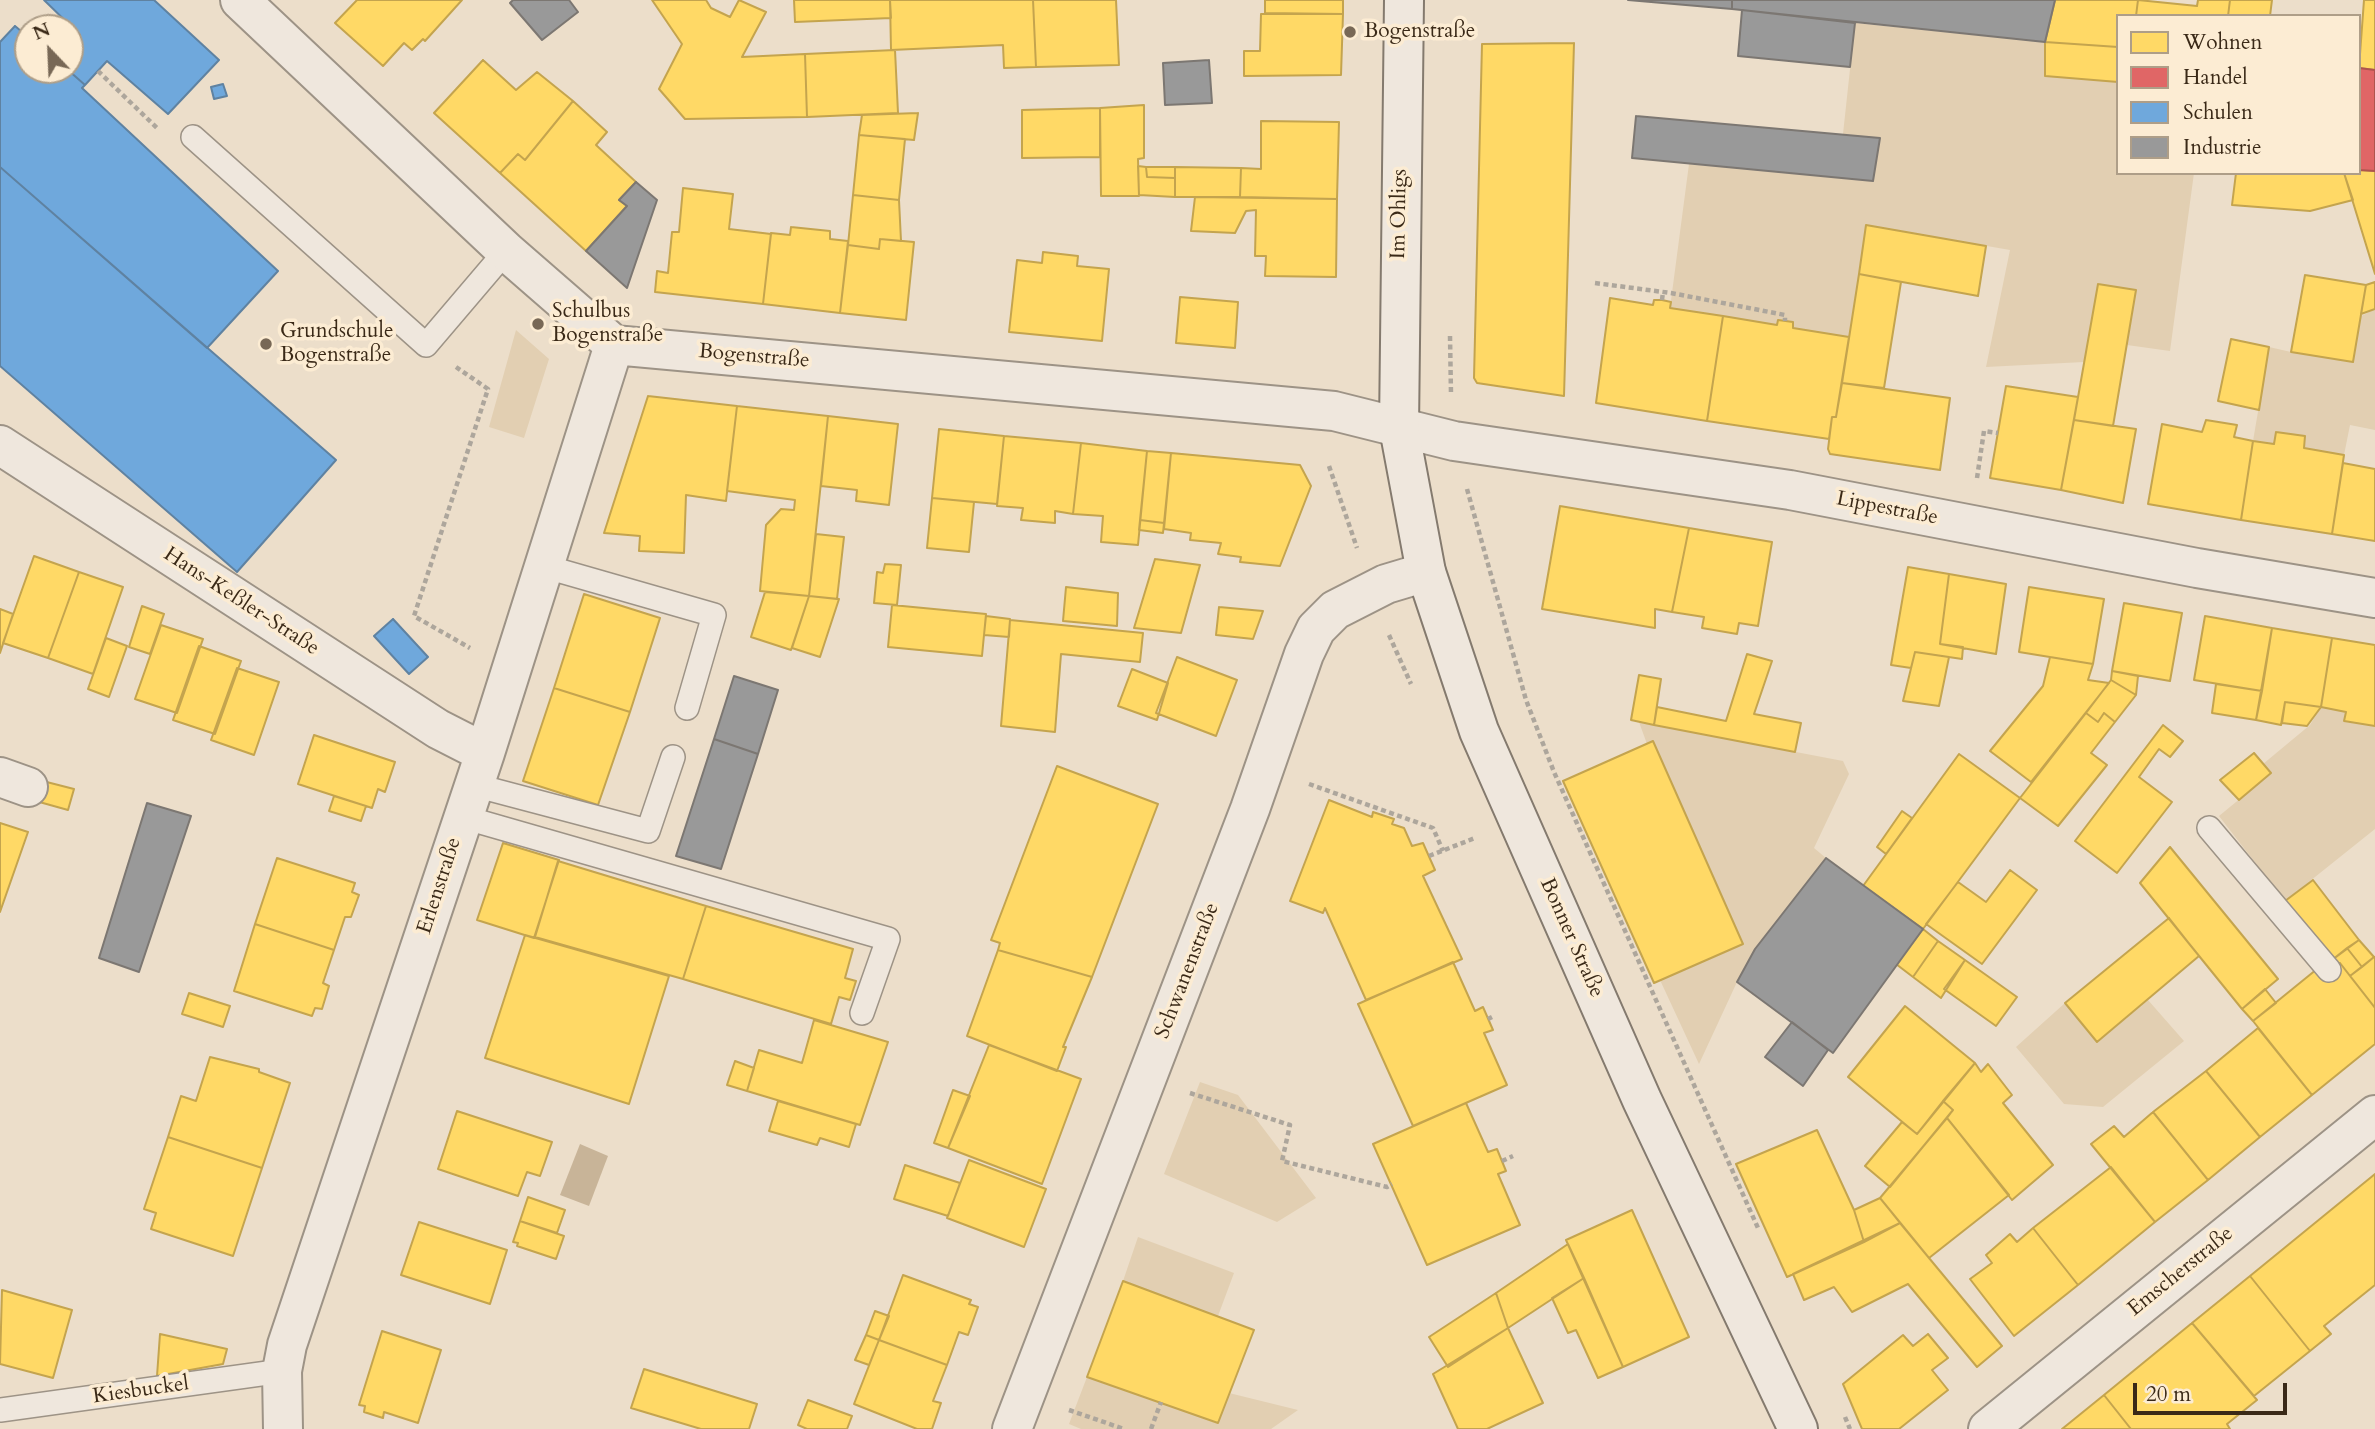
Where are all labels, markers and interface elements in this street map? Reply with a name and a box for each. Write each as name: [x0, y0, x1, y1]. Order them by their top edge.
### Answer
north arrow: [14, 14, 84, 84]
legend: [2116, 14, 2361, 175]
text: N: [29, 16, 54, 47]
place label: Bogenstraße: [1364, 19, 1475, 45]
marker: Bogenstraße: [1342, 24, 1358, 40]
text: Wohnen: [2183, 28, 2262, 57]
text: Handel: [2183, 63, 2248, 92]
text: Schulen: [2183, 98, 2253, 127]
text: Industrie: [2183, 133, 2262, 162]
street label: Im Ohligs: [1387, 169, 1413, 259]
place label: Schulbus Bogenstraße: [552, 299, 663, 349]
marker: Schulbus Bogenstraße: [530, 316, 546, 332]
place label: Grundschule Bogenstraße: [280, 319, 393, 369]
marker: Grundschule Bogenstraße: [258, 336, 274, 352]
street label: Bogenstraße: [697, 340, 811, 374]
street label: Lippestraße: [1834, 487, 1940, 531]
street label: Hans-Keßler-Straße: [158, 542, 324, 662]
street label: Erlenstraße: [413, 835, 467, 937]
street label: Bonner Straße: [1533, 874, 1609, 1002]
street label: Schwanenstraße: [1151, 900, 1225, 1042]
street label: Emscherstraße: [2123, 1222, 2239, 1322]
scale bar: [2137, 1370, 2291, 1414]
street label: Kiesbuckel: [91, 1372, 191, 1410]
text: 20 m: [2146, 1380, 2191, 1409]

